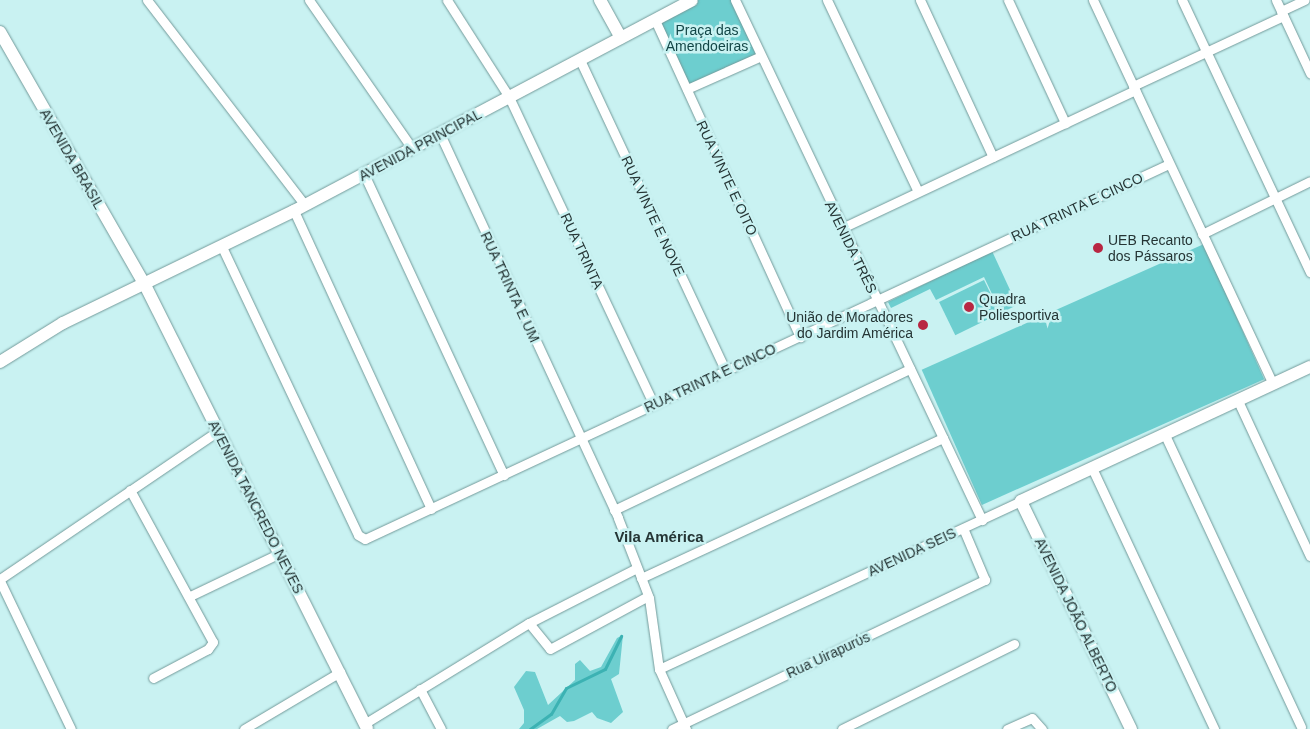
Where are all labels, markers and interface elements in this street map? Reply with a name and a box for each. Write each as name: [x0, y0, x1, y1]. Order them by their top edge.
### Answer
park label: Praça das Amendoeiras: [666, 22, 748, 54]
street label: AVENIDA BRASIL: [36, 105, 108, 213]
street label: AVENIDA PRINCIPAL: [355, 105, 485, 185]
street label: RUA VINTE E OITO: [693, 117, 761, 239]
street label: RUA VINTE E NOVE: [618, 153, 688, 279]
street label: RUA TRINTA E CINCO: [1008, 169, 1146, 245]
street label: AVENIDA TRÊS: [821, 198, 881, 296]
street label: RUA TRINTA: [557, 210, 607, 292]
street label: RUA TRINTA E UM: [477, 228, 543, 346]
place label: UEB Recanto dos Pássaros: [1108, 232, 1193, 264]
marker: UEB Recanto dos Pássaros: [1092, 242, 1104, 254]
place label: Quadra Poliesportiva: [979, 291, 1059, 324]
marker: Quadra Poliesportiva: [963, 301, 975, 313]
place label: União de Moradores do Jardim América: [786, 309, 913, 342]
marker: União de Moradores do Jardim América: [917, 319, 929, 331]
street label: RUA TRINTA E CINCO: [641, 340, 779, 416]
street label: AVENIDA TANCREDO NEVES: [205, 417, 307, 597]
street label: AVENIDA SEIS: [865, 524, 959, 580]
district label: Vila América: [614, 528, 704, 546]
street label: AVENIDA JOÃO ALBERTO: [1031, 534, 1121, 696]
street label: Rua Uirapurύs: [784, 628, 872, 682]

